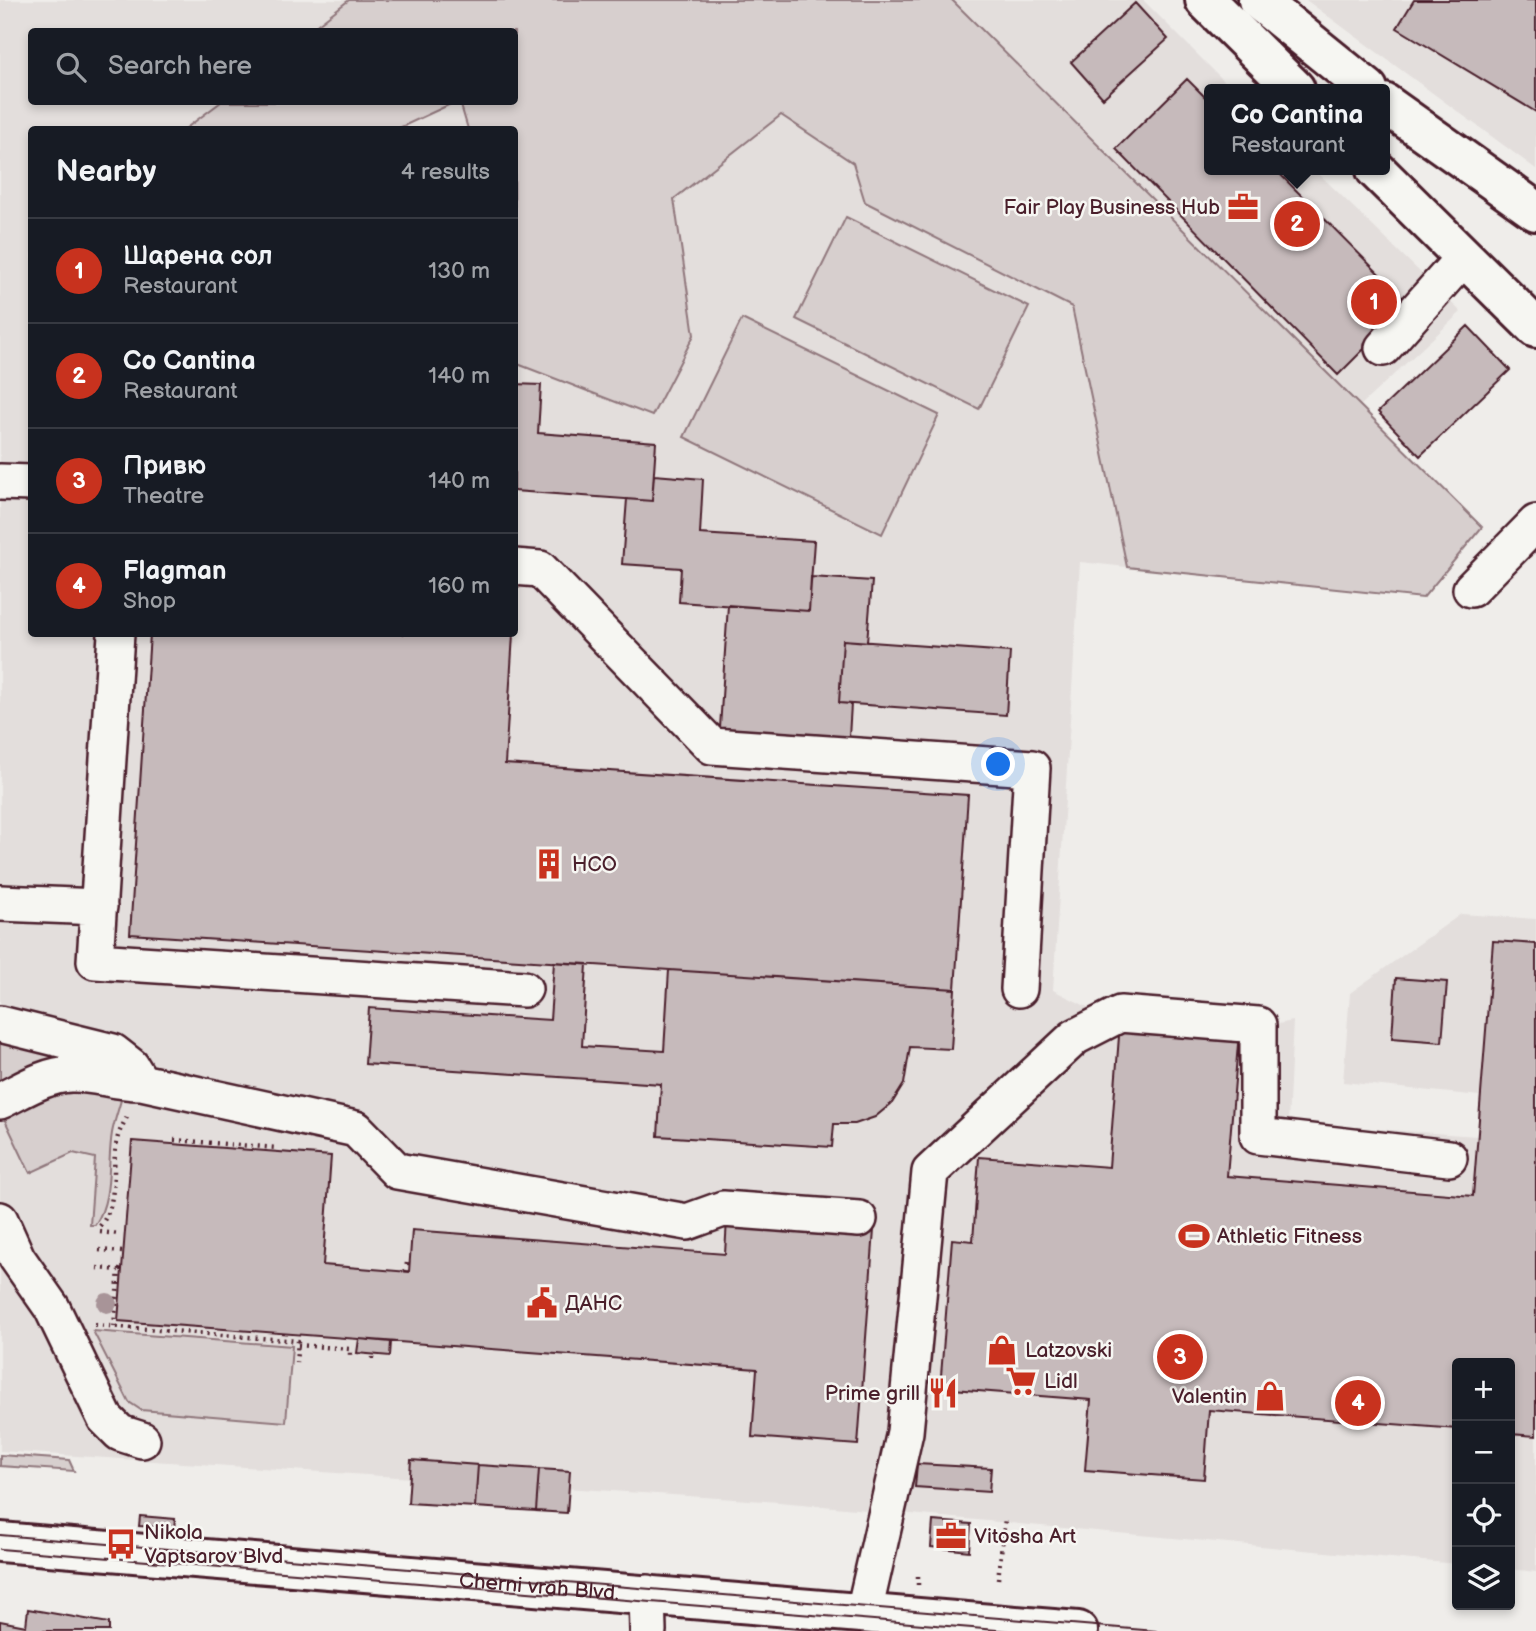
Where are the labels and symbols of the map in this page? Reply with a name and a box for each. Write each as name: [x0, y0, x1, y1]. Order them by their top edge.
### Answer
office icon: Fair Play Business Hub: [1226, 190, 1260, 224]
place label: Fair Play Business Hub: [1004, 195, 1220, 220]
pin: 2: [1274, 198, 1320, 250]
pin: 1: [1351, 276, 1397, 328]
your location: [981, 747, 1015, 781]
building icon: НСО: [532, 847, 566, 881]
place label: НСО: [572, 852, 617, 877]
sports icon: Athletic Fitness: [1177, 1219, 1211, 1253]
place label: Athletic Fitness: [1217, 1224, 1362, 1249]
public building icon: ДАНС: [525, 1286, 559, 1320]
place label: ДАНС: [565, 1291, 622, 1316]
pin: 3: [1157, 1331, 1203, 1383]
shop icon: Latzovski: [985, 1333, 1019, 1367]
place label: Latzovski: [1025, 1338, 1112, 1363]
supermarket icon: Lidl: [1004, 1364, 1038, 1398]
place label: Lidl: [1044, 1369, 1078, 1394]
restaurant icon: Prime grill: [926, 1376, 960, 1410]
pin: 4: [1335, 1377, 1381, 1429]
shop icon: Valentin: [1253, 1379, 1287, 1413]
place label: Prime grill: [825, 1381, 920, 1406]
place label: Valentin: [1172, 1384, 1247, 1409]
office icon: Vitosha Art: [934, 1519, 968, 1553]
place label: Nikola Vaptsarov Blvd: [144, 1520, 283, 1569]
place label: Vitosha Art: [974, 1524, 1077, 1549]
bus stop icon: Nikola Vaptsarov Blvd: [104, 1527, 138, 1561]
street label: Cherni vrah Blvd.: [458, 1568, 620, 1606]

